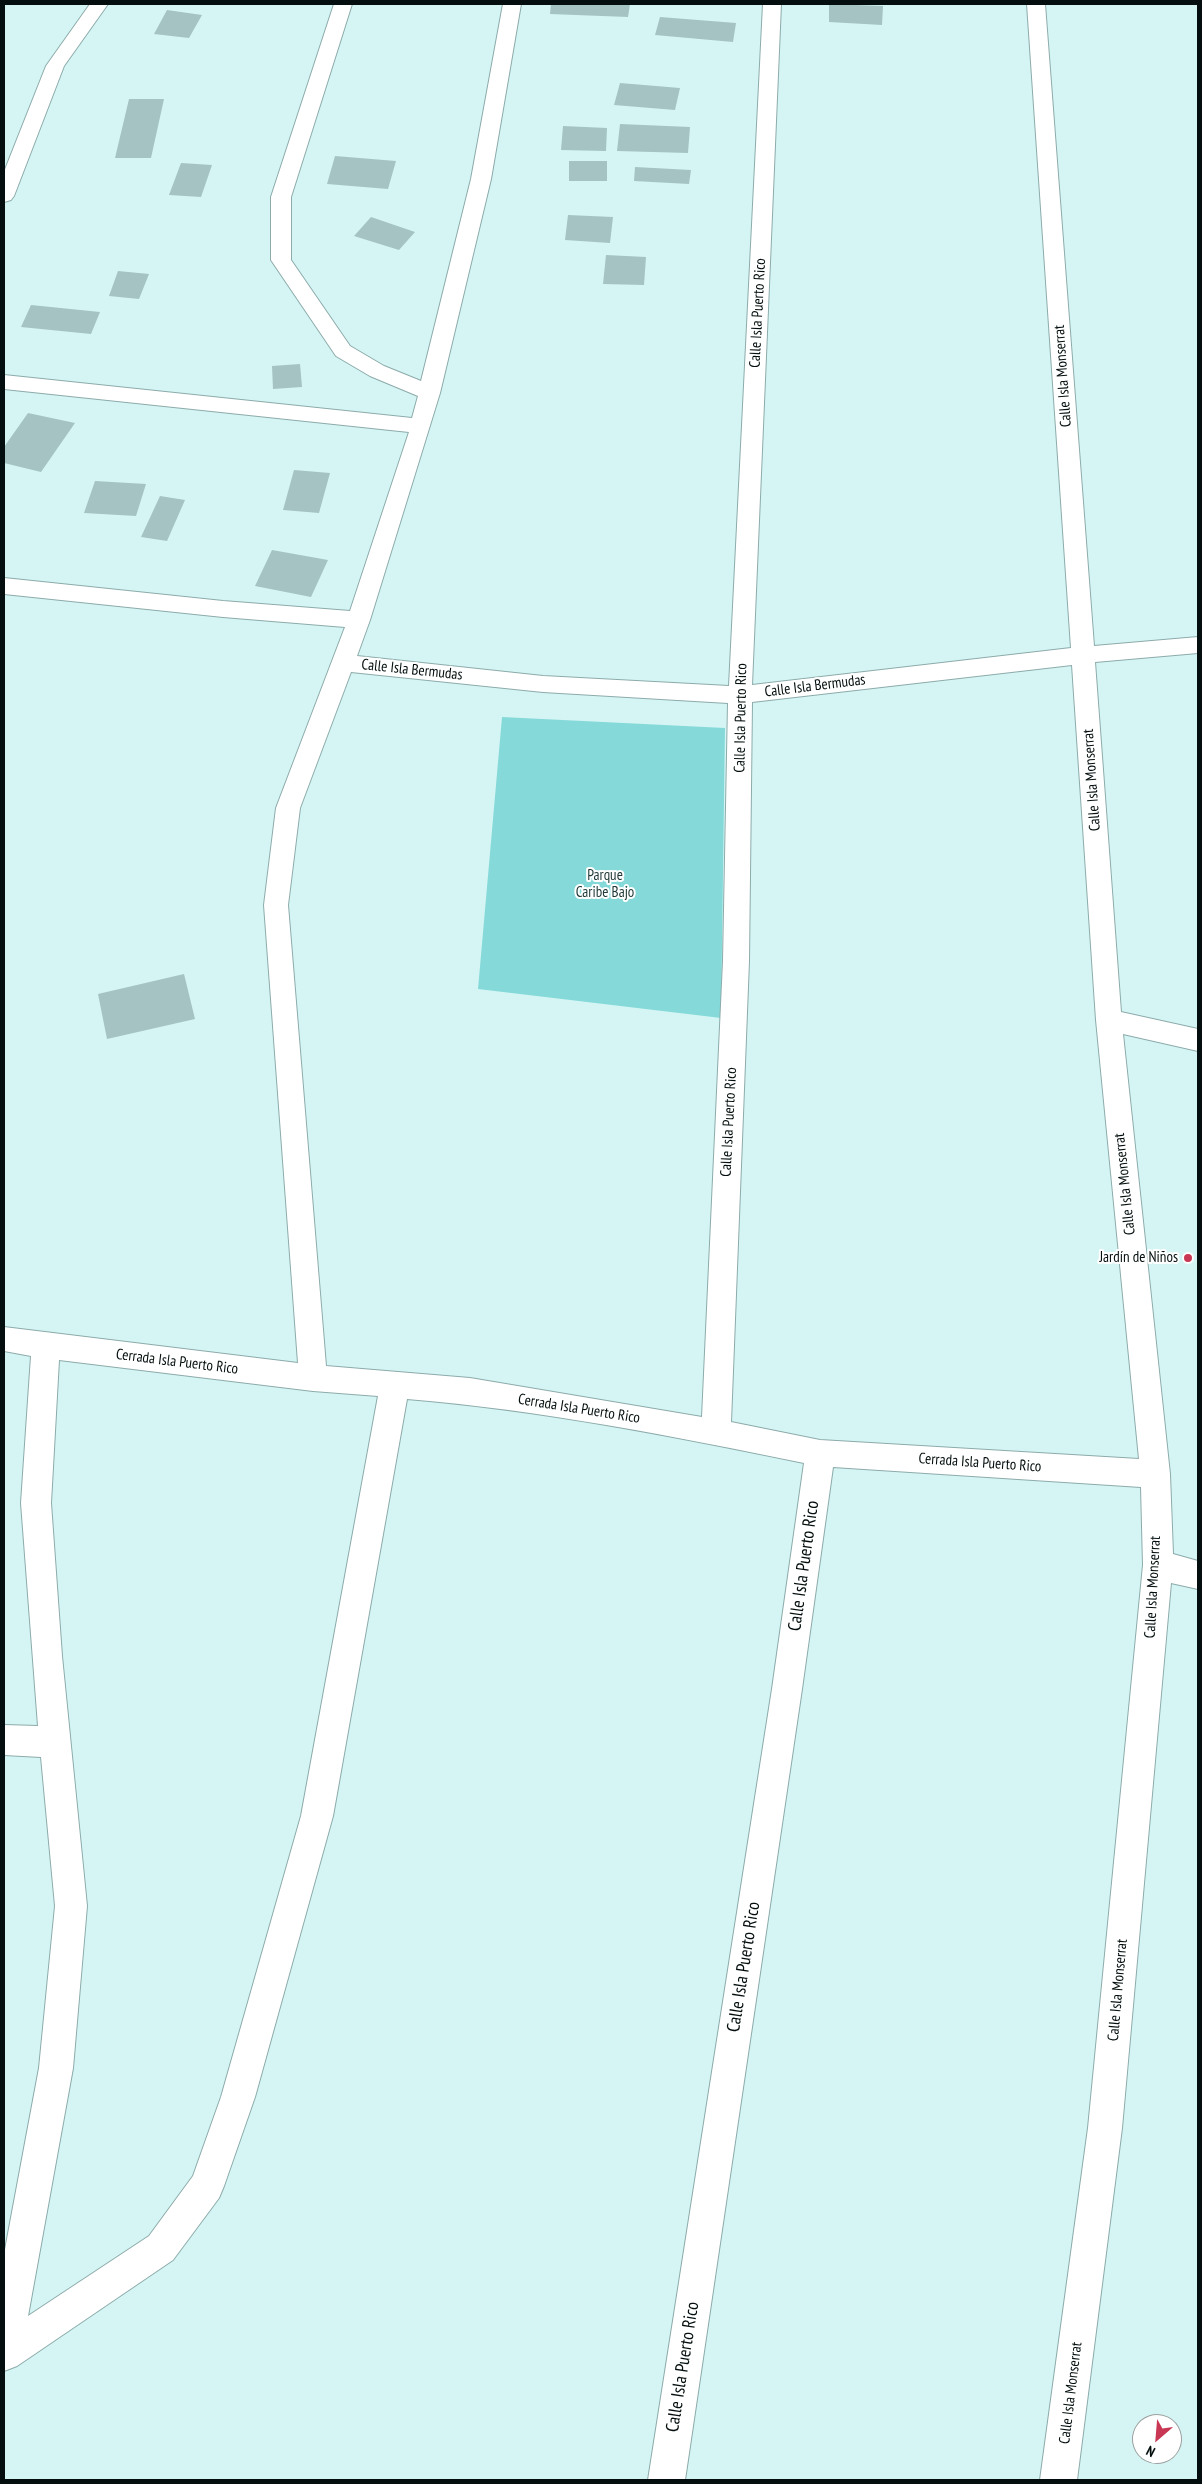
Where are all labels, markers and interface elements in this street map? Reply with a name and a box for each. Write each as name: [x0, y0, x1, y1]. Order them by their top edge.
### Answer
street label: Calle Isla Puerto Rico: [746, 258, 770, 368]
street label: Calle Isla Monserrat: [1050, 324, 1076, 428]
street label: Calle Isla Bermudas: [361, 656, 463, 684]
street label: Calle Isla Puerto Rico: [731, 663, 751, 773]
street label: Calle Isla Bermudas: [764, 671, 866, 701]
street label: Calle Isla Monserrat: [1079, 728, 1105, 832]
park label: Parque Caribe Bajo: [576, 867, 634, 902]
street label: Calle Isla Puerto Rico: [717, 1067, 741, 1177]
street label: Calle Isla Monserrat: [1111, 1132, 1139, 1236]
place label: Jardín de Niños: [1099, 1249, 1178, 1267]
marker: Jardín de Niños: [1182, 1252, 1194, 1264]
street label: Cerrada Isla Puerto Rico: [115, 1346, 239, 1378]
street label: Cerrada Isla Puerto Rico: [517, 1390, 641, 1428]
street label: Cerrada Isla Puerto Rico: [918, 1450, 1042, 1476]
street label: Calle Isla Puerto Rico: [784, 1499, 824, 1633]
street label: Calle Isla Monserrat: [1141, 1535, 1165, 1639]
street label: Calle Isla Puerto Rico: [723, 1900, 765, 2034]
street label: Calle Isla Monserrat: [1105, 1938, 1131, 2042]
street label: Calle Isla Puerto Rico: [662, 2300, 704, 2434]
street label: Calle Isla Monserrat: [1056, 2341, 1086, 2445]
north arrow: [1132, 2414, 1182, 2464]
text: N: [1143, 2442, 1158, 2461]

